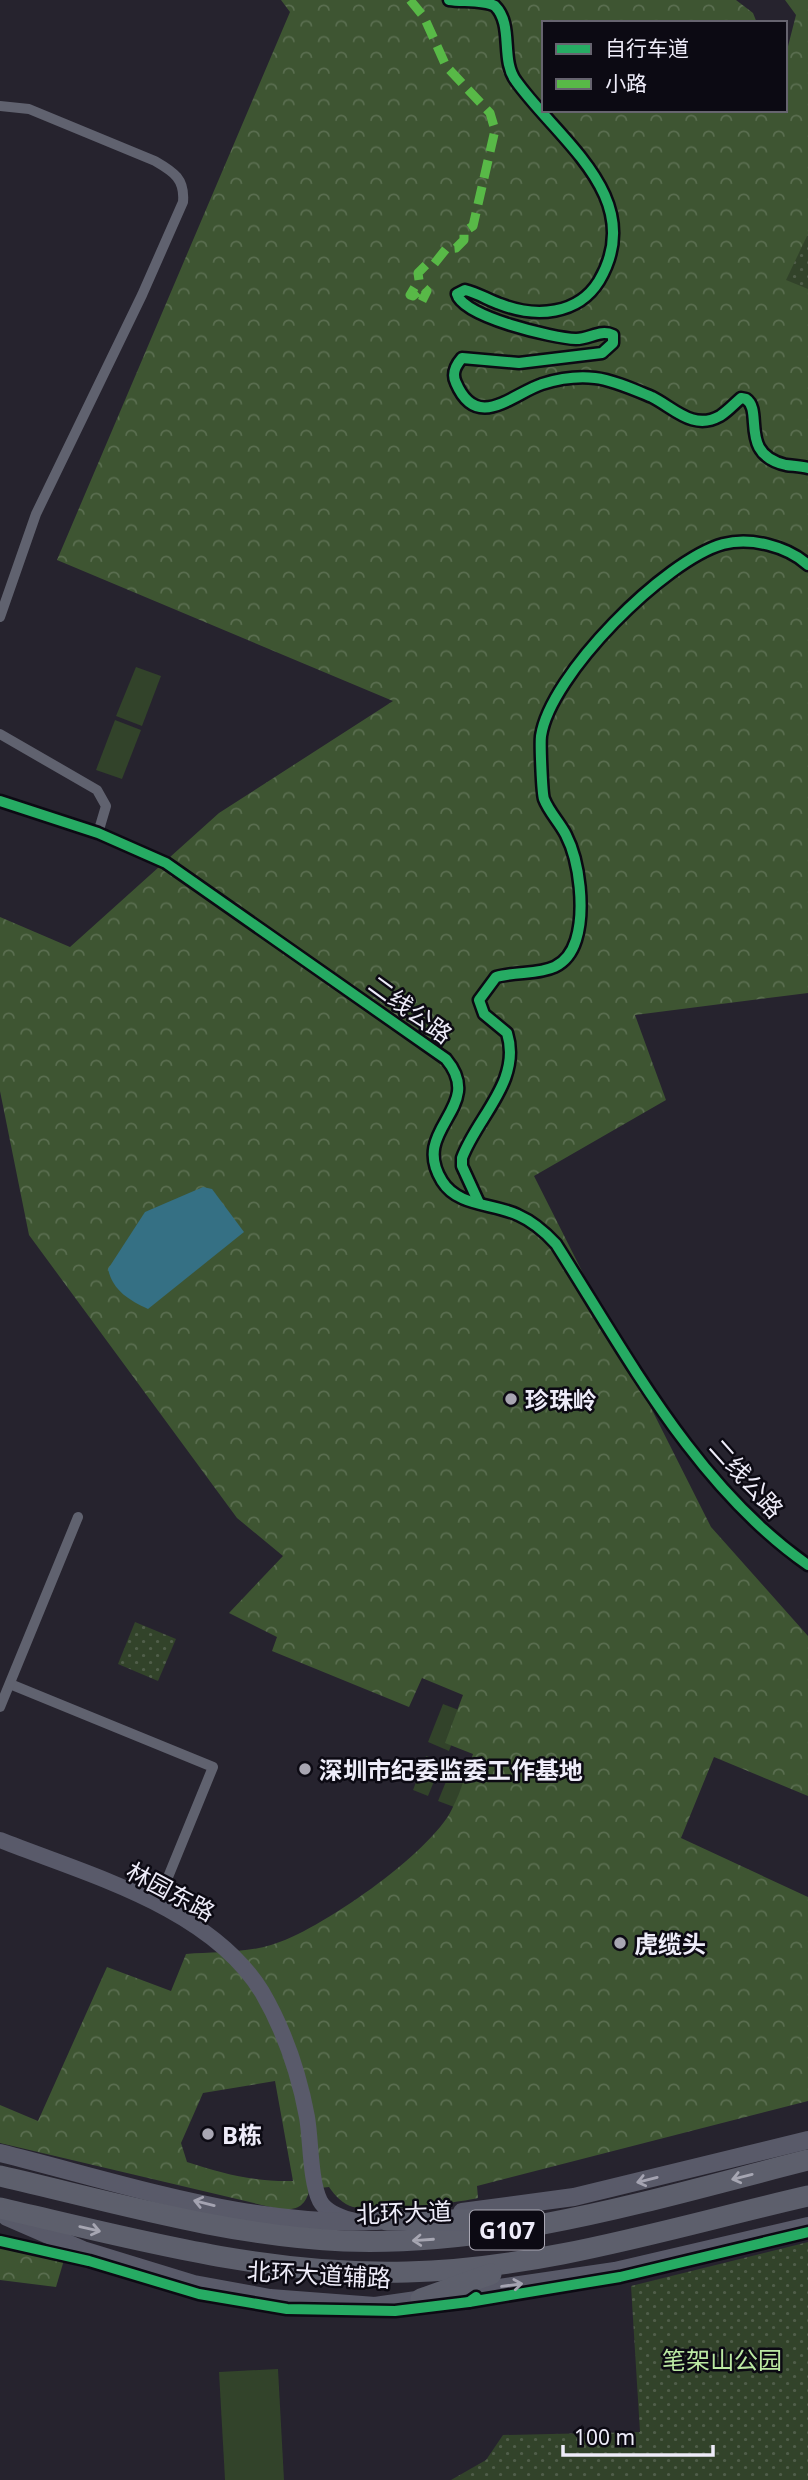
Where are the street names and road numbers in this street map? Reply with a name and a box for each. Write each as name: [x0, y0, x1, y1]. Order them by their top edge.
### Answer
street label: 二线公路: [362, 967, 460, 1051]
street label: 二线公路: [703, 1431, 791, 1525]
street label: 林园东路: [121, 1854, 221, 1928]
street label: 北环大道: [355, 2194, 453, 2230]
road number: G107: [470, 2210, 544, 2250]
street label: 北环大道辅路: [246, 2254, 392, 2294]

